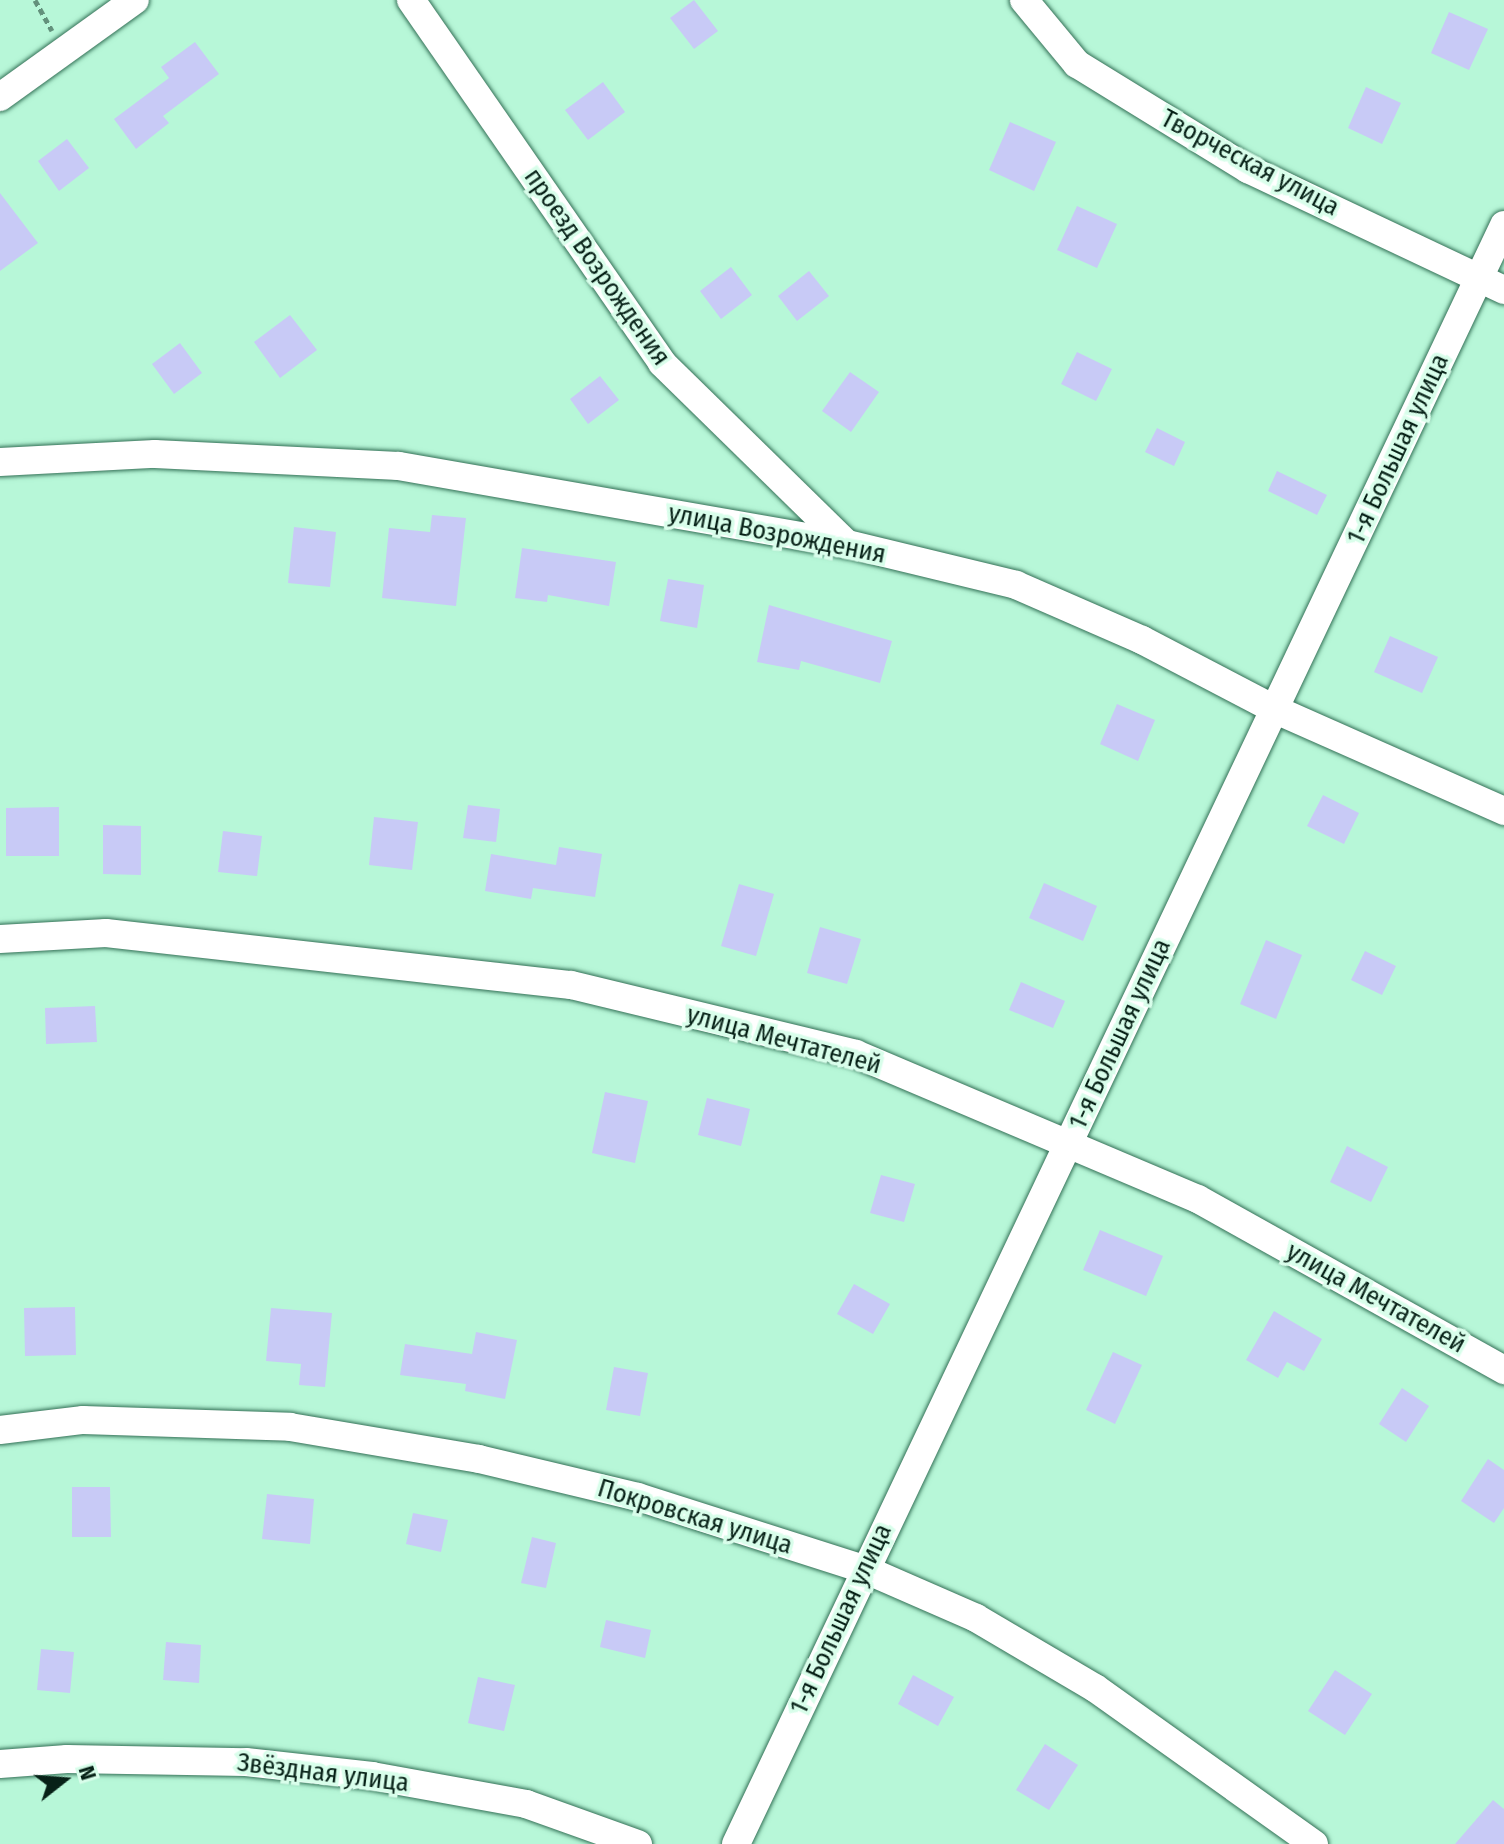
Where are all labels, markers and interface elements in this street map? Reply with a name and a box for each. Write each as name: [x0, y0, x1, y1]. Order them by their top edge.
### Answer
street label: Творческая улица: [1156, 103, 1344, 223]
street label: проезд Возрождения: [517, 162, 677, 372]
street label: 1-я Большая улица: [1340, 349, 1456, 549]
street label: улица Возрождения: [666, 498, 888, 570]
street label: 1-я Большая улица: [1062, 934, 1178, 1134]
street label: улица Мечтателей: [683, 999, 885, 1081]
street label: улица Мечтателей: [1281, 1236, 1471, 1360]
street label: Покровская улица: [594, 1473, 796, 1561]
street label: 1-я Большая улица: [783, 1519, 899, 1719]
north arrow: [24, 1740, 104, 1820]
street label: Звёздная улица: [235, 1747, 411, 1799]
text: N: [73, 1763, 102, 1783]

